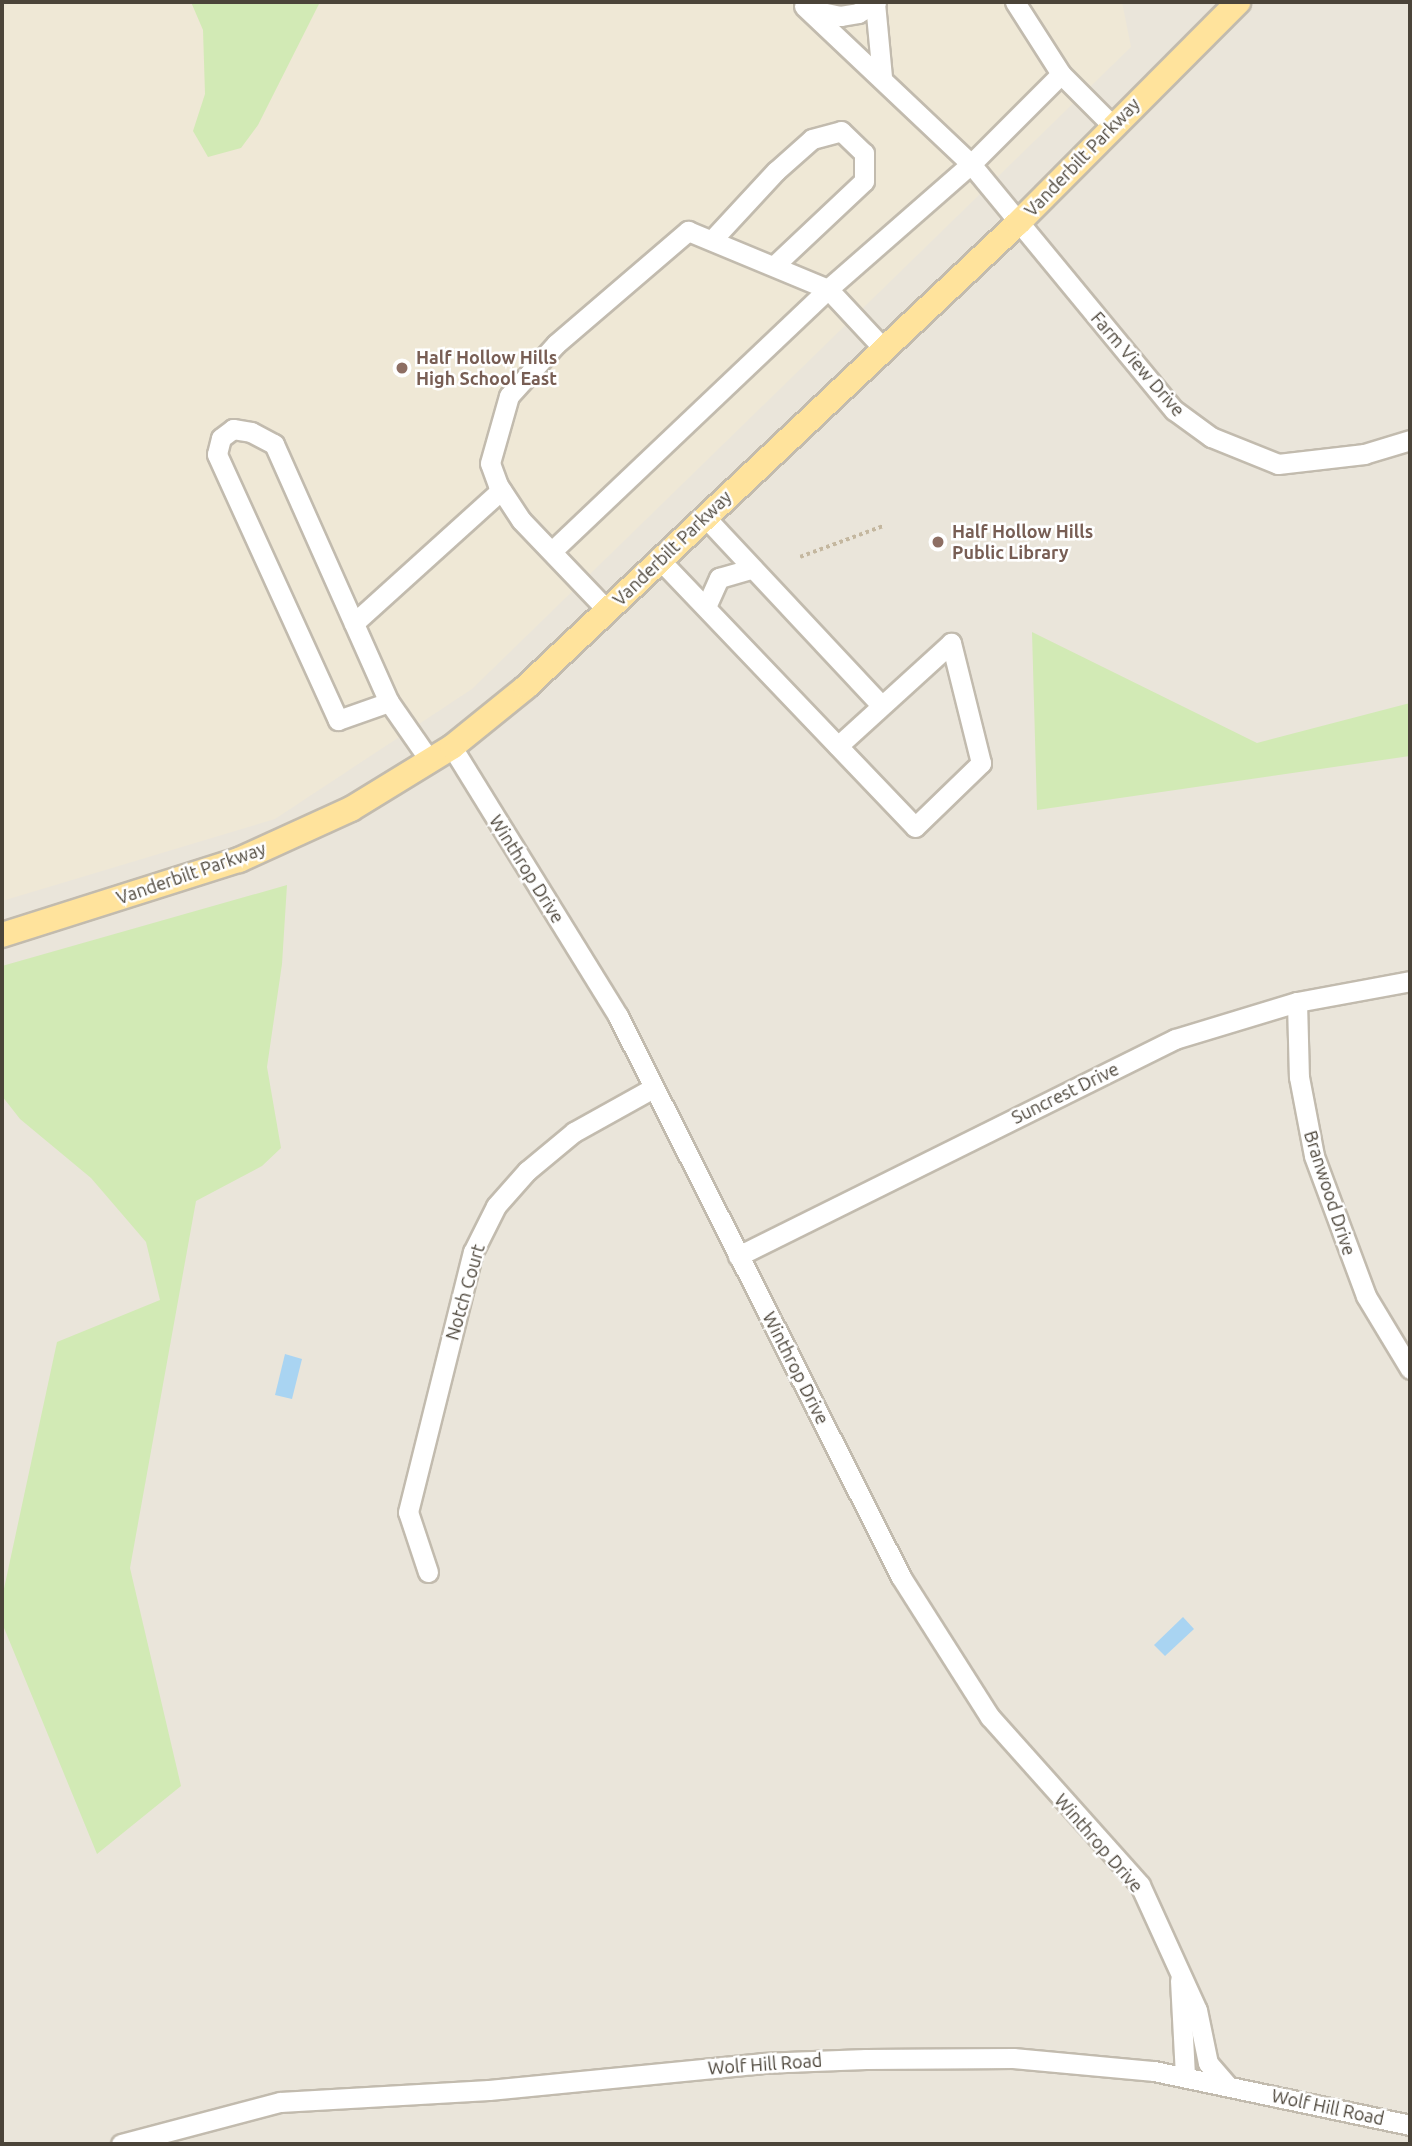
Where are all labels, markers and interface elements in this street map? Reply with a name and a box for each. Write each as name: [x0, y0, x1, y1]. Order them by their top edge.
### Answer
street label: Vanderbilt Parkway: [1020, 93, 1144, 221]
street label: Farm View Drive: [1087, 307, 1189, 421]
place label: Half Hollow Hills High School East: [416, 347, 557, 390]
marker: Half Hollow Hills High School East: [394, 360, 410, 376]
street label: Vanderbilt Parkway: [608, 486, 736, 610]
place label: Half Hollow Hills Public Library: [952, 521, 1093, 564]
marker: Half Hollow Hills Public Library: [930, 534, 946, 550]
street label: Winthrop Drive: [485, 811, 569, 927]
street label: Vanderbilt Parkway: [114, 837, 268, 909]
street label: Suncrest Drive: [1008, 1058, 1122, 1128]
street label: Branwood Drive: [1300, 1128, 1360, 1258]
street label: Notch Court: [441, 1241, 489, 1343]
street label: Winthrop Drive: [758, 1308, 834, 1428]
street label: Winthrop Drive: [1050, 1789, 1148, 1897]
street label: Wolf Hill Road: [707, 2049, 823, 2079]
street label: Wolf Hill Road: [1270, 2085, 1386, 2129]

